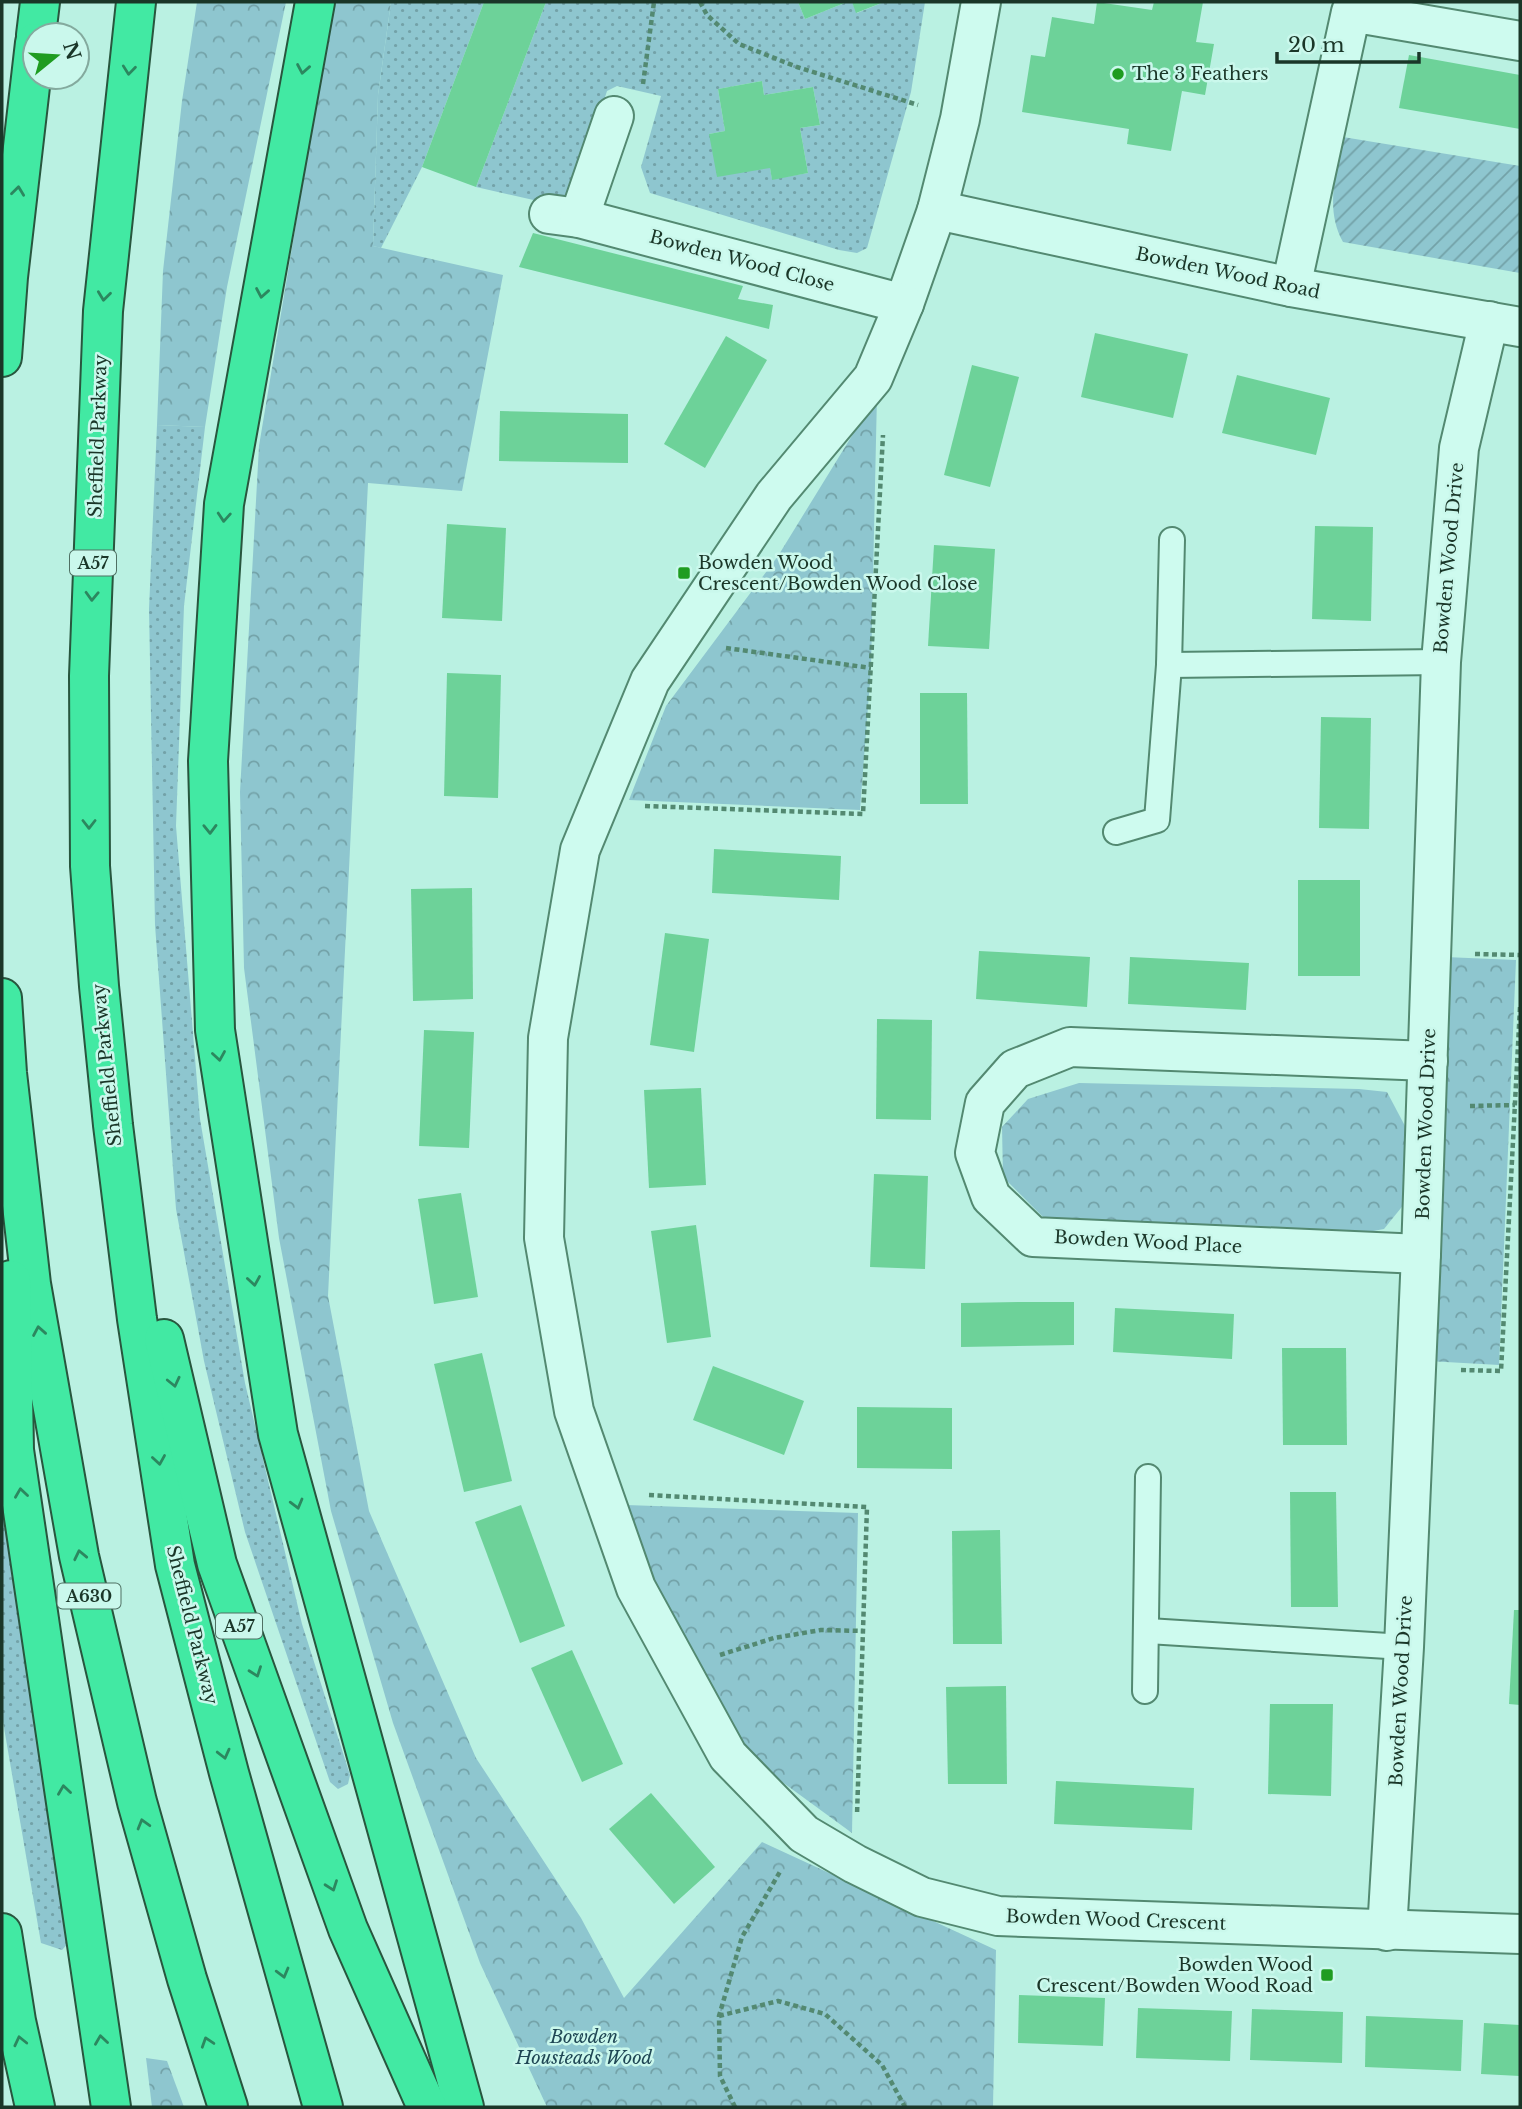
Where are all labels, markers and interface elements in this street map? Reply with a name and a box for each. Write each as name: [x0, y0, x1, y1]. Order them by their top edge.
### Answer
north arrow: [21, 21, 91, 91]
scale bar: [1277, 21, 1419, 65]
text: 20 m: [1288, 32, 1345, 58]
text: N: [58, 39, 85, 63]
one-way arrow: [296, 63, 311, 75]
place label: The 3 Feathers: [1132, 63, 1268, 85]
one-way arrow: [121, 64, 136, 75]
marker: The 3 Feathers: [1110, 66, 1126, 82]
one-way arrow: [10, 185, 25, 197]
street label: Bowden Wood Close: [647, 226, 837, 296]
street label: Bowden Wood Road: [1134, 243, 1322, 303]
one-way arrow: [255, 287, 270, 299]
one-way arrow: [97, 290, 112, 302]
street label: Sheffield Parkway: [84, 353, 112, 518]
street label: Bowden Wood Drive: [1430, 462, 1468, 654]
one-way arrow: [216, 512, 231, 523]
road number: A57: [70, 550, 116, 576]
place label: Bowden Wood Crescent/Bowden Wood Close: [698, 552, 977, 595]
marker: Bowden Wood Crescent/Bowden Wood Close: [676, 565, 692, 581]
one-way arrow: [84, 591, 99, 602]
one-way arrow: [82, 819, 97, 830]
one-way arrow: [202, 824, 218, 835]
street label: Sheffield Parkway: [87, 982, 126, 1147]
street label: Bowden Wood Drive: [1412, 1028, 1440, 1220]
one-way arrow: [211, 1050, 226, 1062]
street label: Bowden Wood Place: [1053, 1226, 1243, 1258]
one-way arrow: [246, 1275, 261, 1287]
one-way arrow: [32, 1325, 47, 1337]
one-way arrow: [166, 1376, 180, 1388]
one-way arrow: [151, 1454, 166, 1466]
one-way arrow: [13, 1487, 28, 1499]
one-way arrow: [289, 1498, 303, 1510]
street label: Sheffield Parkway: [162, 1543, 223, 1707]
one-way arrow: [73, 1549, 88, 1561]
road number: A630: [57, 1584, 120, 1608]
street label: Bowden Wood Drive: [1385, 1595, 1417, 1787]
road number: A57: [216, 1614, 262, 1638]
one-way arrow: [247, 1665, 261, 1677]
one-way arrow: [216, 1747, 230, 1759]
one-way arrow: [57, 1785, 72, 1796]
one-way arrow: [137, 1818, 152, 1830]
one-way arrow: [324, 1879, 338, 1892]
street label: Bowden Wood Crescent: [1005, 1905, 1227, 1935]
place label: Bowden Wood Crescent/Bowden Wood Road: [1036, 1954, 1313, 1997]
one-way arrow: [275, 1967, 290, 1979]
marker: Bowden Wood Crescent/Bowden Wood Road: [1319, 1967, 1335, 1983]
park label: Bowden Housteads Wood: [515, 2026, 653, 2069]
one-way arrow: [94, 2034, 109, 2046]
one-way arrow: [14, 2035, 29, 2047]
one-way arrow: [201, 2037, 216, 2049]

